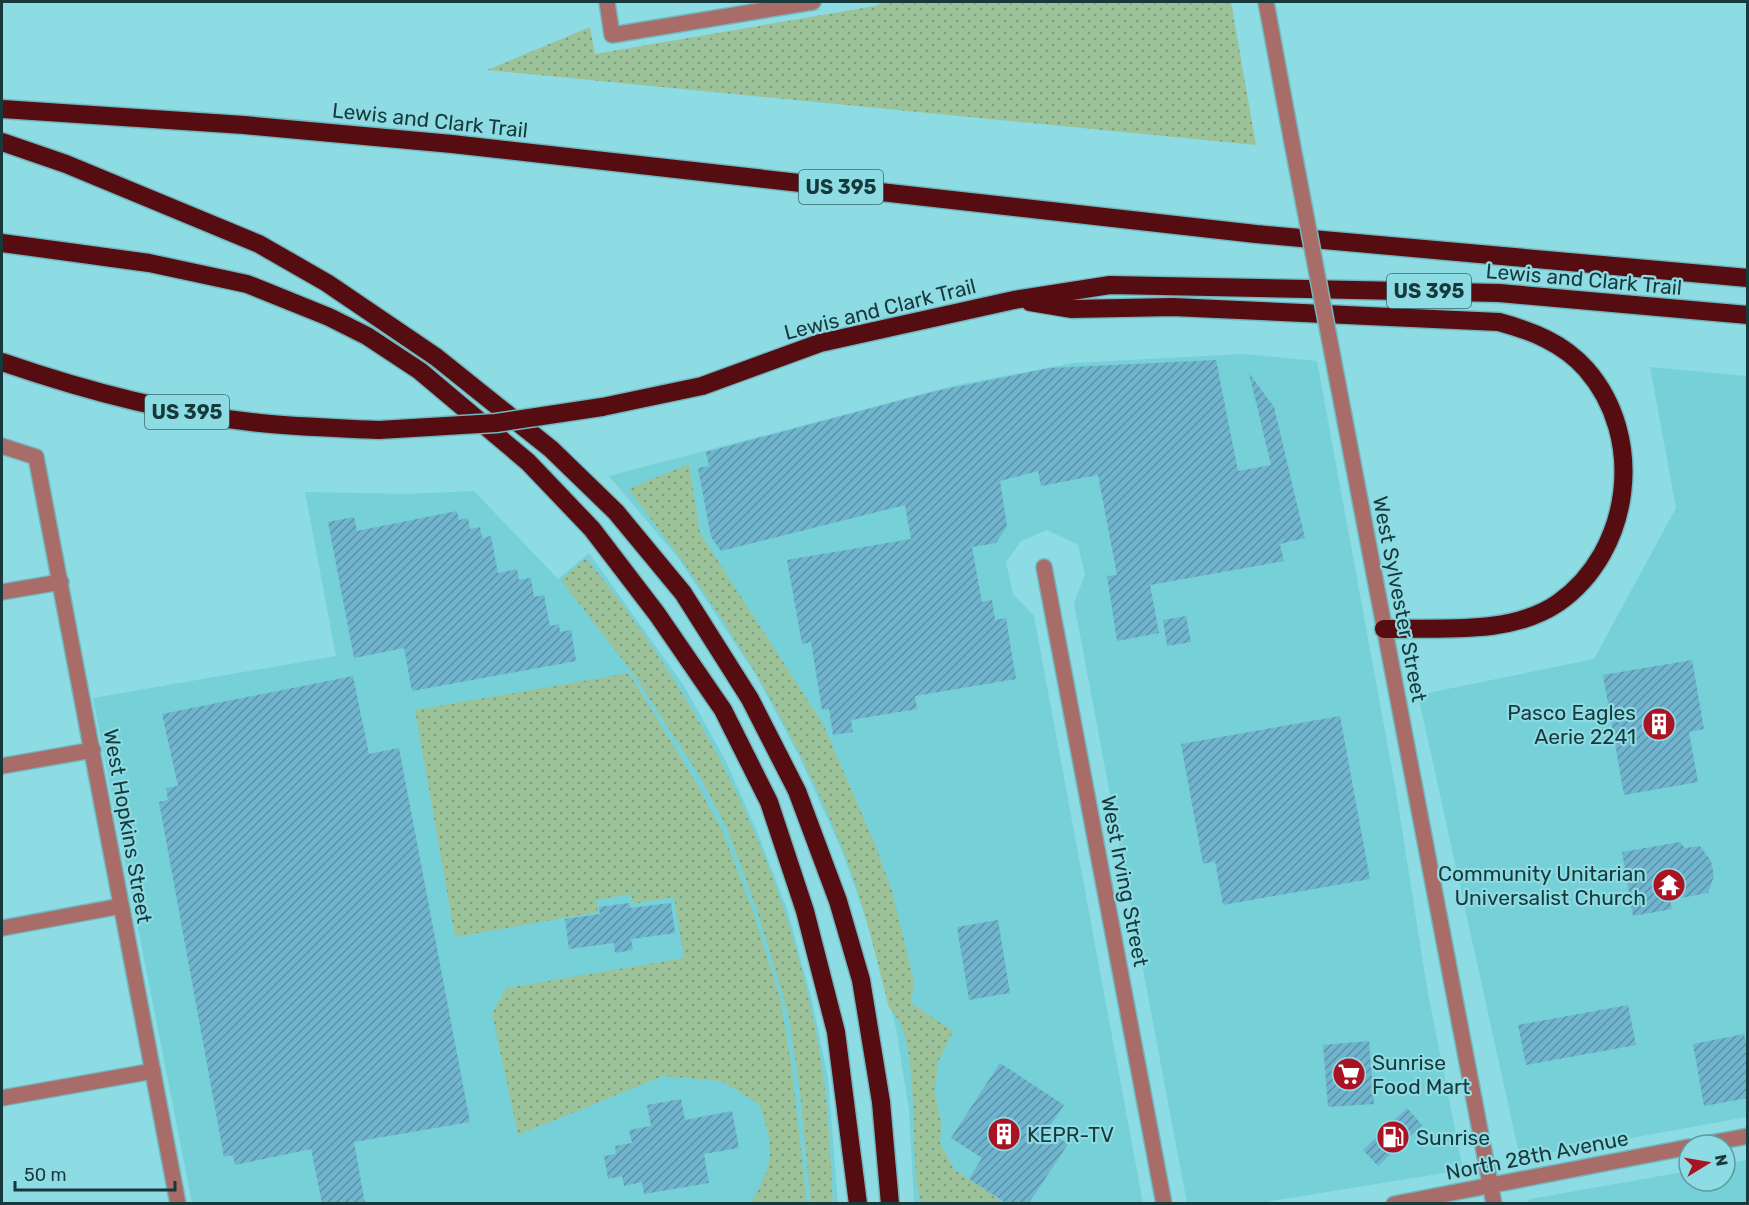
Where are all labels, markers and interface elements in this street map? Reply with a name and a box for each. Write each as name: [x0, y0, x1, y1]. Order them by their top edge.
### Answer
street label: Lewis and Clark Trail: [331, 97, 529, 143]
road number: US 395: [799, 170, 883, 204]
street label: Lewis and Clark Trail: [1485, 258, 1683, 300]
street label: Lewis and Clark Trail: [782, 273, 978, 345]
road number: US 395: [1387, 274, 1471, 308]
road number: US 395: [145, 395, 229, 429]
street label: West Sylvester Street: [1368, 494, 1432, 704]
place label: Pasco Eagles Aerie 2241: [1507, 700, 1636, 749]
building icon: Pasco Eagles Aerie 2241: [1641, 706, 1677, 742]
street label: West Hopkins Street: [99, 727, 157, 925]
street label: West Irving Street: [1096, 793, 1154, 969]
place label: Community Unitarian Universalist Church: [1438, 861, 1646, 910]
temple icon: Community Unitarian Universalist Church: [1651, 867, 1687, 903]
place label: Sunrise Food Mart: [1372, 1050, 1470, 1099]
supermarket icon: Sunrise Food Mart: [1331, 1056, 1367, 1092]
building icon: KEPR-TV: [986, 1116, 1022, 1152]
fuel station icon: Sunrise: [1375, 1119, 1411, 1155]
place label: KEPR-TV: [1027, 1122, 1114, 1147]
place label: Sunrise: [1416, 1125, 1490, 1150]
street label: North 28th Avenue: [1444, 1125, 1630, 1185]
north arrow: [1677, 1133, 1737, 1193]
text: N: [1711, 1153, 1732, 1168]
scale bar: [15, 1154, 176, 1192]
text: 50 m: [24, 1164, 67, 1186]

